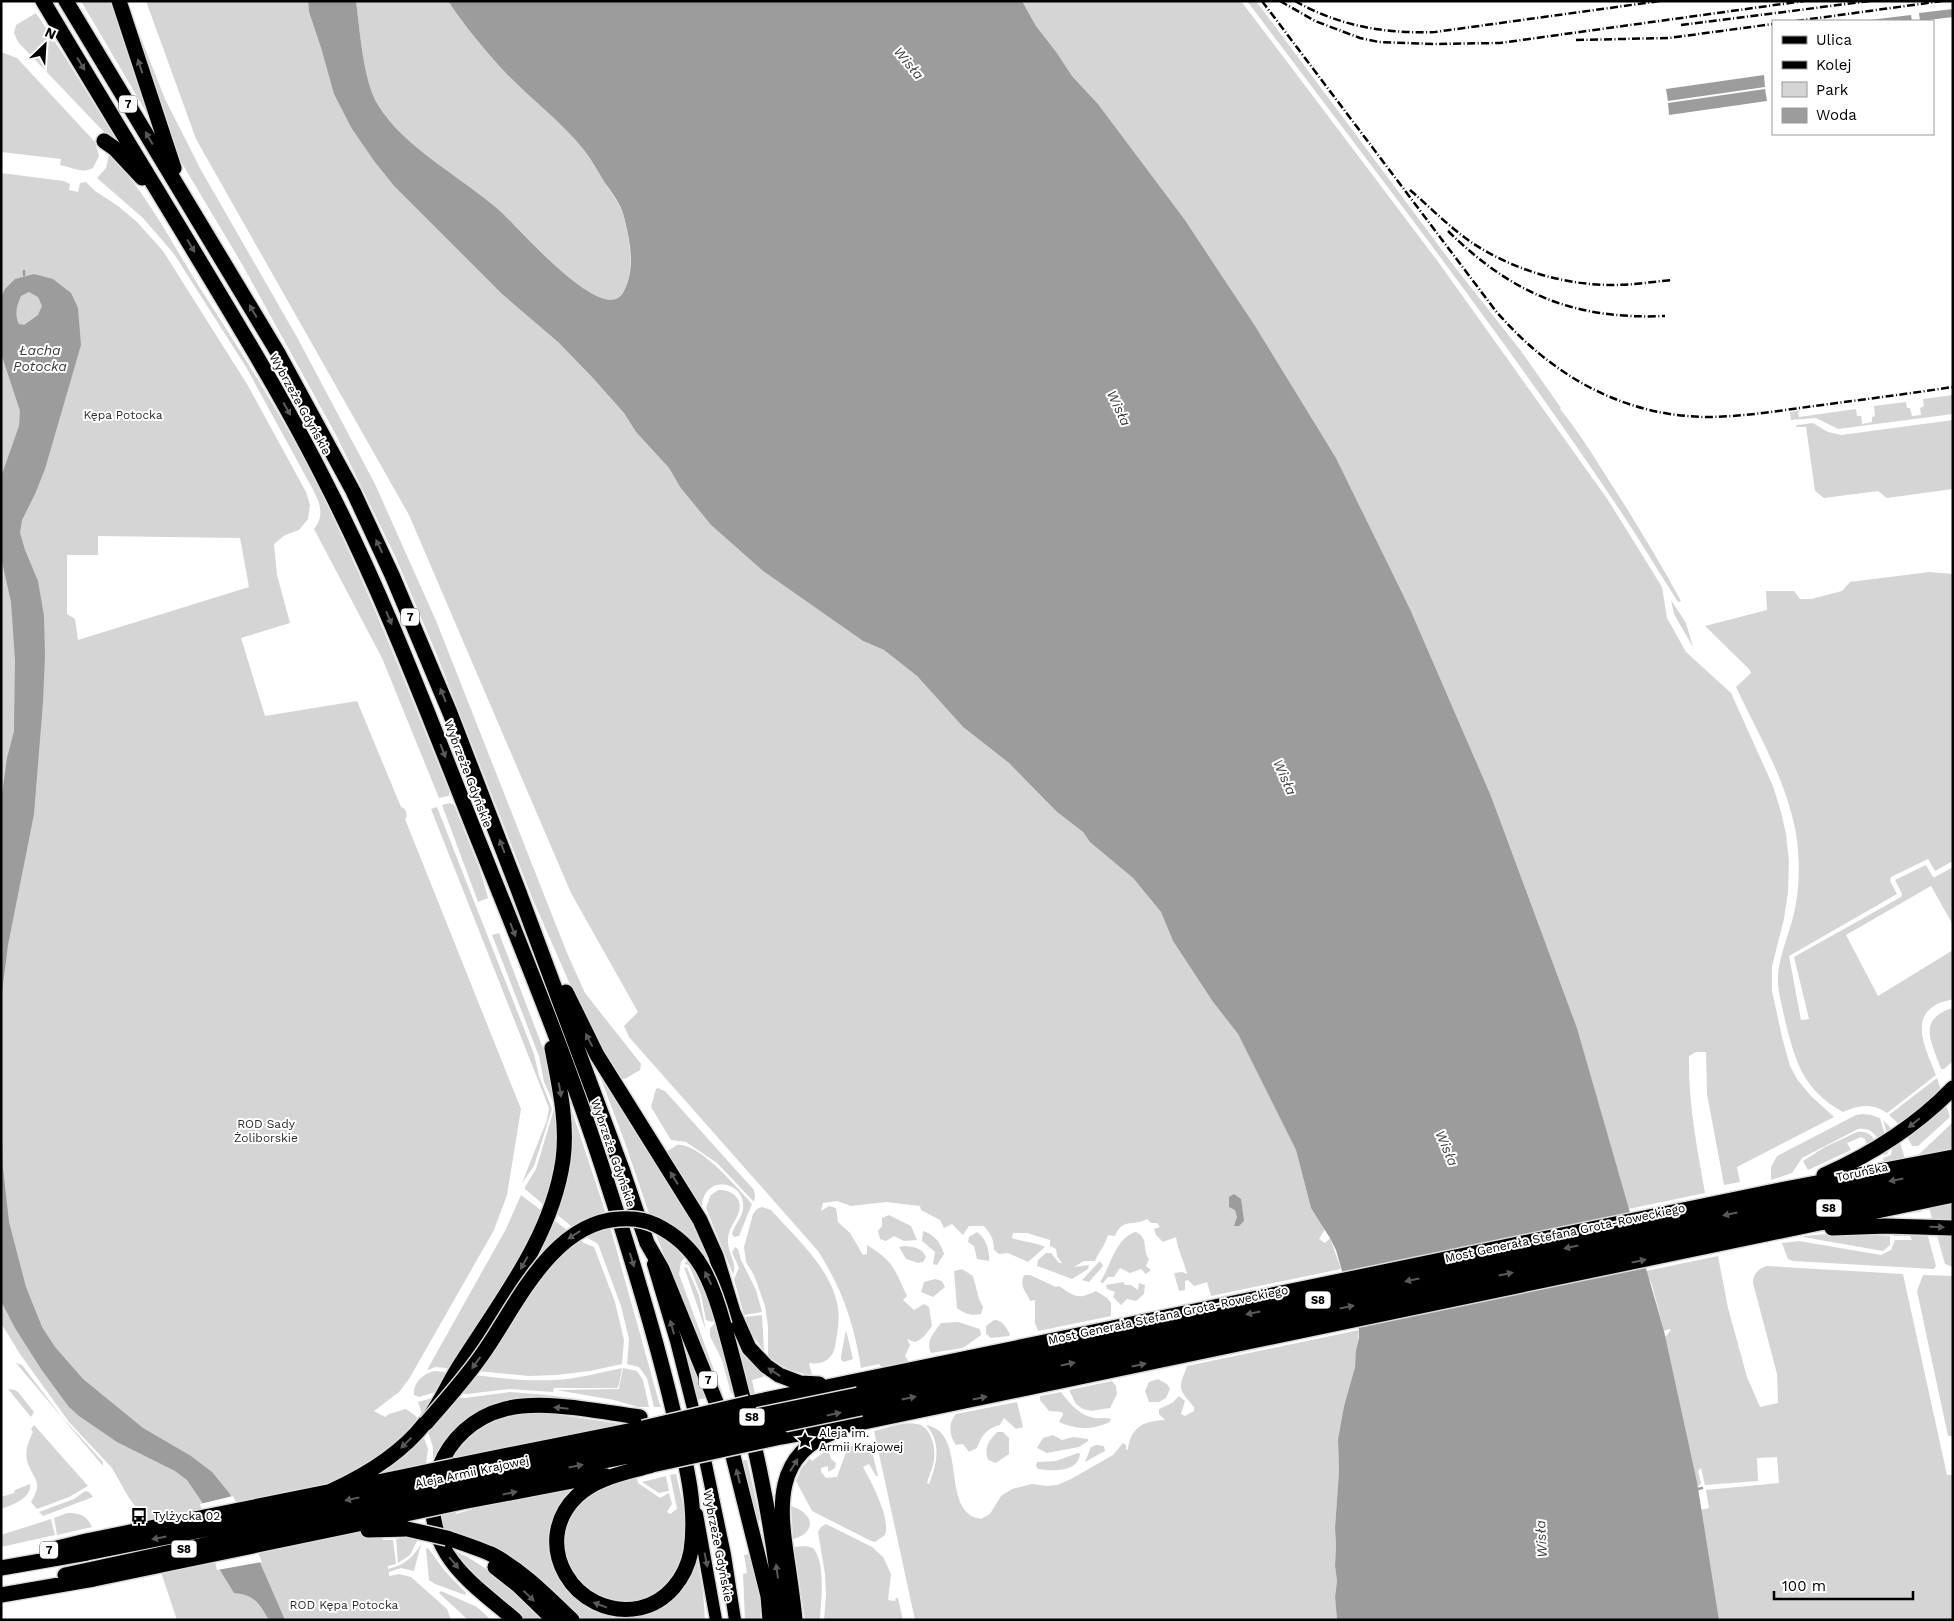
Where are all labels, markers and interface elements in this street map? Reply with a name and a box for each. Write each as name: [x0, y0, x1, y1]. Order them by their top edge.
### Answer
north arrow: [20, 20, 70, 70]
legend: [1772, 20, 1934, 135]
text: N: [42, 24, 59, 43]
text: Ulica: [1816, 31, 1853, 49]
water label: Wisła: [891, 43, 927, 83]
text: Kolej: [1816, 56, 1851, 74]
one-way arrow: [76, 58, 85, 71]
one-way arrow: [136, 58, 143, 73]
text: Park: [1816, 81, 1849, 99]
road number: 7: [119, 96, 137, 112]
text: Woda: [1816, 106, 1857, 124]
one-way arrow: [145, 132, 154, 145]
one-way arrow: [186, 239, 195, 252]
one-way arrow: [249, 305, 258, 318]
water label: Łacha Potocka: [13, 342, 67, 374]
street label: Wybrzeże Gdyńskie: [266, 351, 334, 457]
water label: Wisła: [1104, 388, 1134, 429]
one-way arrow: [283, 402, 291, 417]
park label: Kępa Potocka: [83, 408, 163, 422]
one-way arrow: [374, 539, 382, 553]
road number: 7: [401, 608, 419, 626]
one-way arrow: [385, 611, 393, 625]
one-way arrow: [438, 688, 446, 702]
street label: Wybrzeże Gdyńskie: [441, 718, 495, 830]
one-way arrow: [440, 744, 447, 759]
water label: Wisła: [1270, 757, 1300, 798]
one-way arrow: [497, 839, 505, 854]
one-way arrow: [509, 923, 517, 938]
one-way arrow: [585, 1033, 593, 1047]
one-way arrow: [557, 1082, 565, 1098]
street label: Wybrzeże Gdyńskie: [588, 1097, 638, 1209]
park label: ROD Sady Żoliborskie: [234, 1117, 298, 1145]
one-way arrow: [1908, 1117, 1921, 1128]
water label: Wisła: [1432, 1128, 1462, 1169]
street label: Toruńska: [1835, 1160, 1889, 1184]
one-way arrow: [669, 1172, 679, 1185]
one-way arrow: [1887, 1177, 1903, 1185]
road number: S8: [1816, 1200, 1842, 1216]
street label: Most Generała Stefana Grota-Roweckiego: [1444, 1201, 1686, 1265]
one-way arrow: [1722, 1211, 1738, 1219]
one-way arrow: [1929, 1223, 1945, 1231]
one-way arrow: [567, 1230, 581, 1240]
one-way arrow: [1563, 1244, 1579, 1252]
one-way arrow: [628, 1252, 636, 1267]
one-way arrow: [520, 1257, 529, 1270]
one-way arrow: [1631, 1257, 1647, 1265]
one-way arrow: [1498, 1270, 1514, 1278]
one-way arrow: [704, 1271, 712, 1286]
one-way arrow: [1404, 1276, 1419, 1284]
street label: Most Generała Stefana Grota-Roweckiego: [1047, 1283, 1289, 1347]
road number: S8: [1306, 1292, 1330, 1308]
one-way arrow: [1339, 1303, 1354, 1311]
one-way arrow: [1245, 1309, 1260, 1317]
one-way arrow: [667, 1319, 675, 1334]
one-way arrow: [470, 1356, 481, 1369]
one-way arrow: [1060, 1360, 1075, 1368]
one-way arrow: [1132, 1360, 1148, 1368]
one-way arrow: [768, 1367, 781, 1376]
road number: 7: [699, 1372, 717, 1388]
one-way arrow: [973, 1393, 989, 1401]
one-way arrow: [901, 1394, 916, 1402]
one-way arrow: [553, 1404, 569, 1412]
road number: S8: [740, 1408, 764, 1425]
one-way arrow: [826, 1410, 841, 1418]
place label: Aleja im. Armii Krajowej: [819, 1426, 903, 1454]
place icon: Aleja im. Armii Krajowej: [795, 1430, 815, 1450]
one-way arrow: [400, 1437, 412, 1449]
street label: Aleja Armii Krajowej: [414, 1453, 530, 1491]
one-way arrow: [789, 1459, 798, 1472]
one-way arrow: [568, 1462, 583, 1470]
one-way arrow: [734, 1469, 742, 1484]
one-way arrow: [502, 1489, 517, 1497]
street label: Wybrzeże Gdyńskie: [700, 1489, 736, 1603]
one-way arrow: [344, 1496, 360, 1504]
bus stop icon: Tylżycka 02: [129, 1506, 149, 1526]
place label: Tylżycka 02: [153, 1509, 220, 1523]
water label: Wisła: [1532, 1519, 1550, 1558]
one-way arrow: [151, 1535, 167, 1543]
road number: S8: [172, 1540, 196, 1558]
road number: 7: [40, 1542, 58, 1558]
one-way arrow: [702, 1552, 710, 1568]
one-way arrow: [448, 1556, 459, 1569]
one-way arrow: [772, 1563, 780, 1579]
scale bar: [1774, 1568, 1913, 1600]
text: 100 m: [1782, 1577, 1826, 1595]
one-way arrow: [523, 1590, 535, 1602]
park label: ROD Kępa Potocka: [290, 1598, 399, 1612]
one-way arrow: [593, 1601, 608, 1608]

